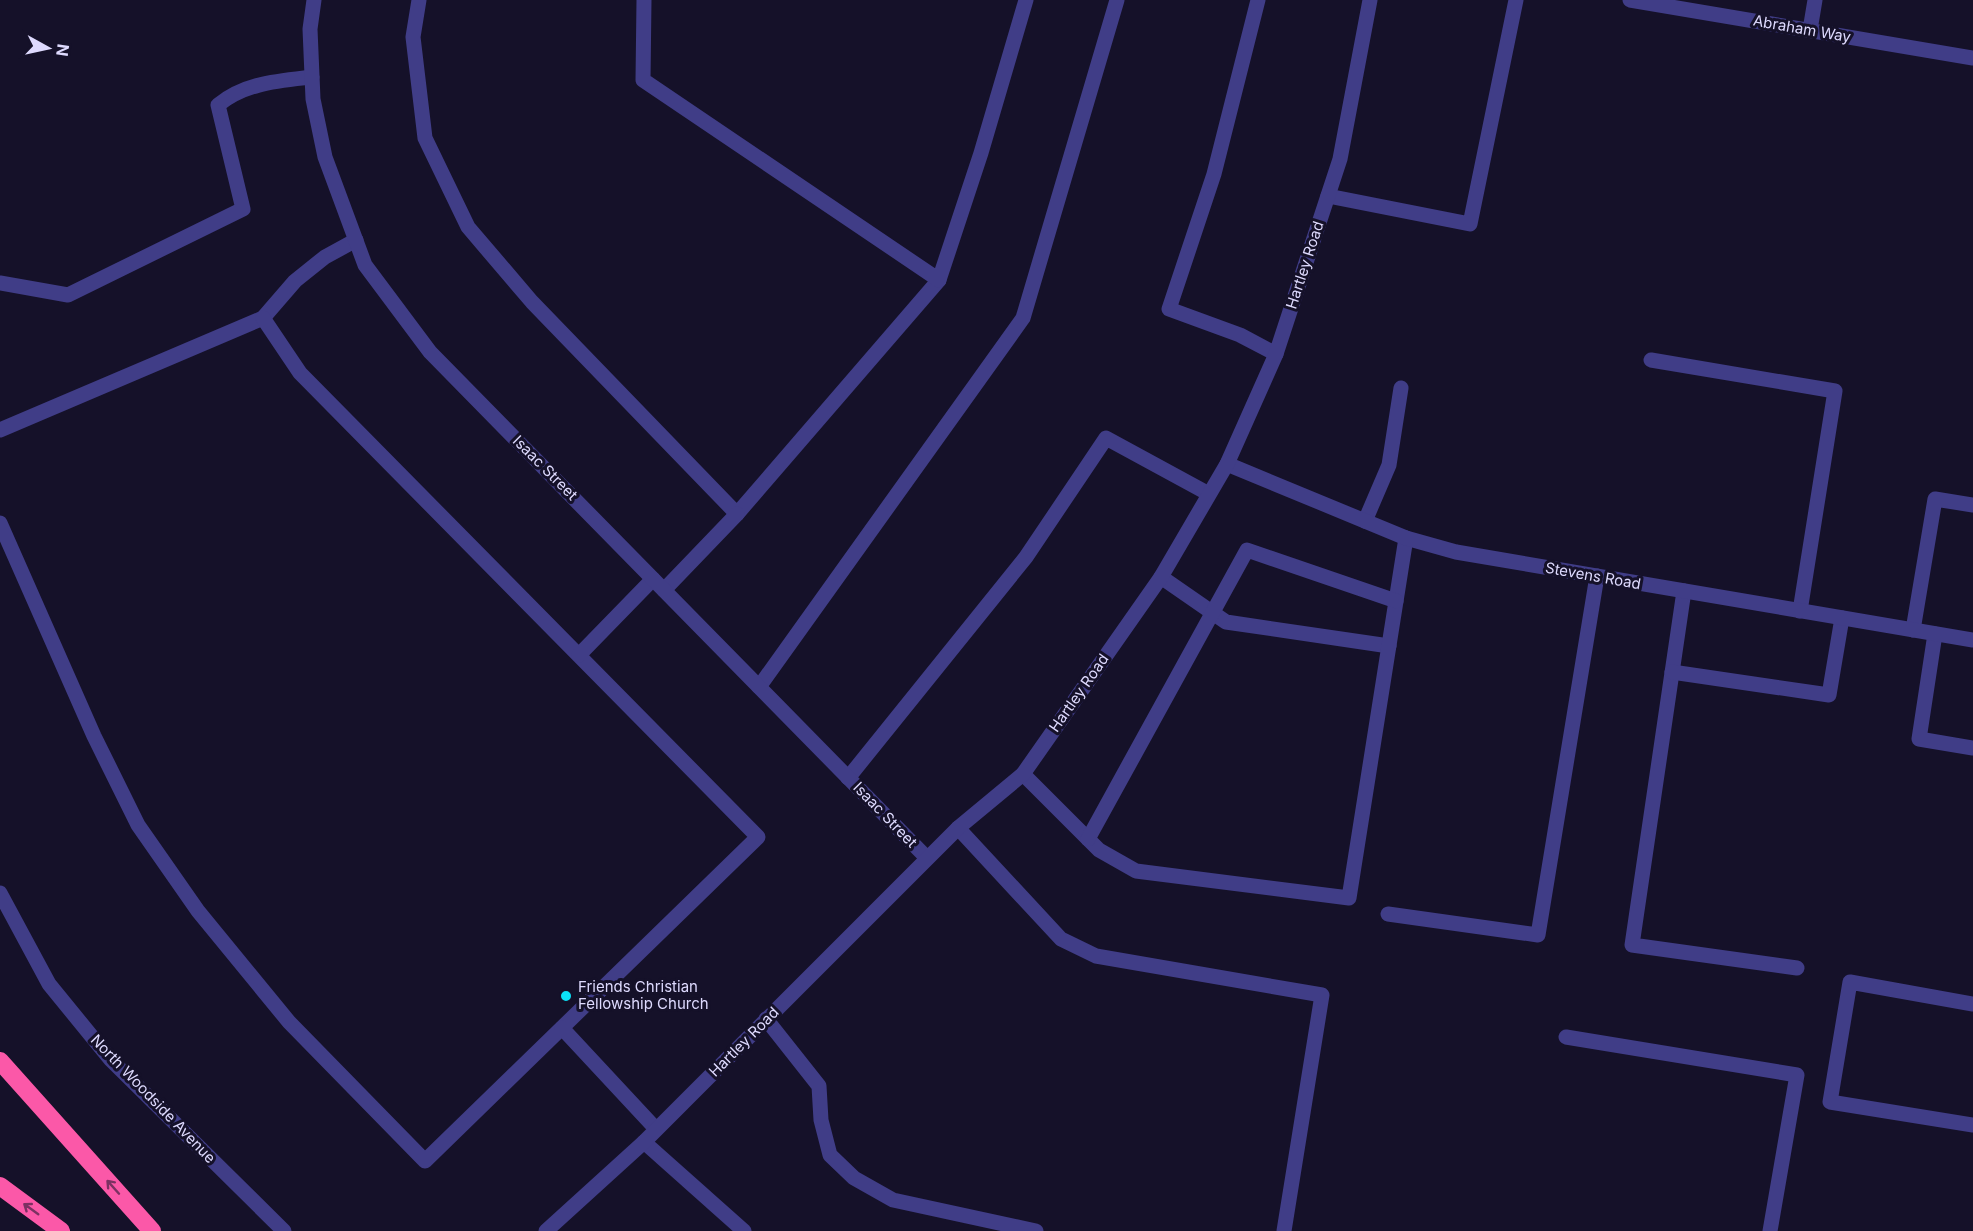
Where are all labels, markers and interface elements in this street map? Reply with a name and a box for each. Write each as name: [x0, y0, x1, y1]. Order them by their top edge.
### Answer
street label: Abraham Way: [1752, 11, 1853, 47]
north arrow: [18, 18, 78, 78]
text: N: [52, 43, 74, 58]
street label: Hartley Road: [1281, 219, 1328, 311]
street label: Isaac Street: [509, 431, 582, 504]
street label: Stevens Road: [1544, 558, 1642, 593]
street label: Hartley Road: [1045, 650, 1113, 736]
street label: Isaac Street: [849, 778, 921, 851]
place label: Friends Christian Fellowship Church: [578, 977, 709, 1013]
marker: Friends Christian Fellowship Church: [559, 989, 573, 1003]
street label: Hartley Road: [705, 1003, 783, 1081]
street label: North Woodside Avenue: [87, 1030, 220, 1167]
one-way arrow: [106, 1180, 120, 1195]
one-way arrow: [23, 1202, 39, 1215]

